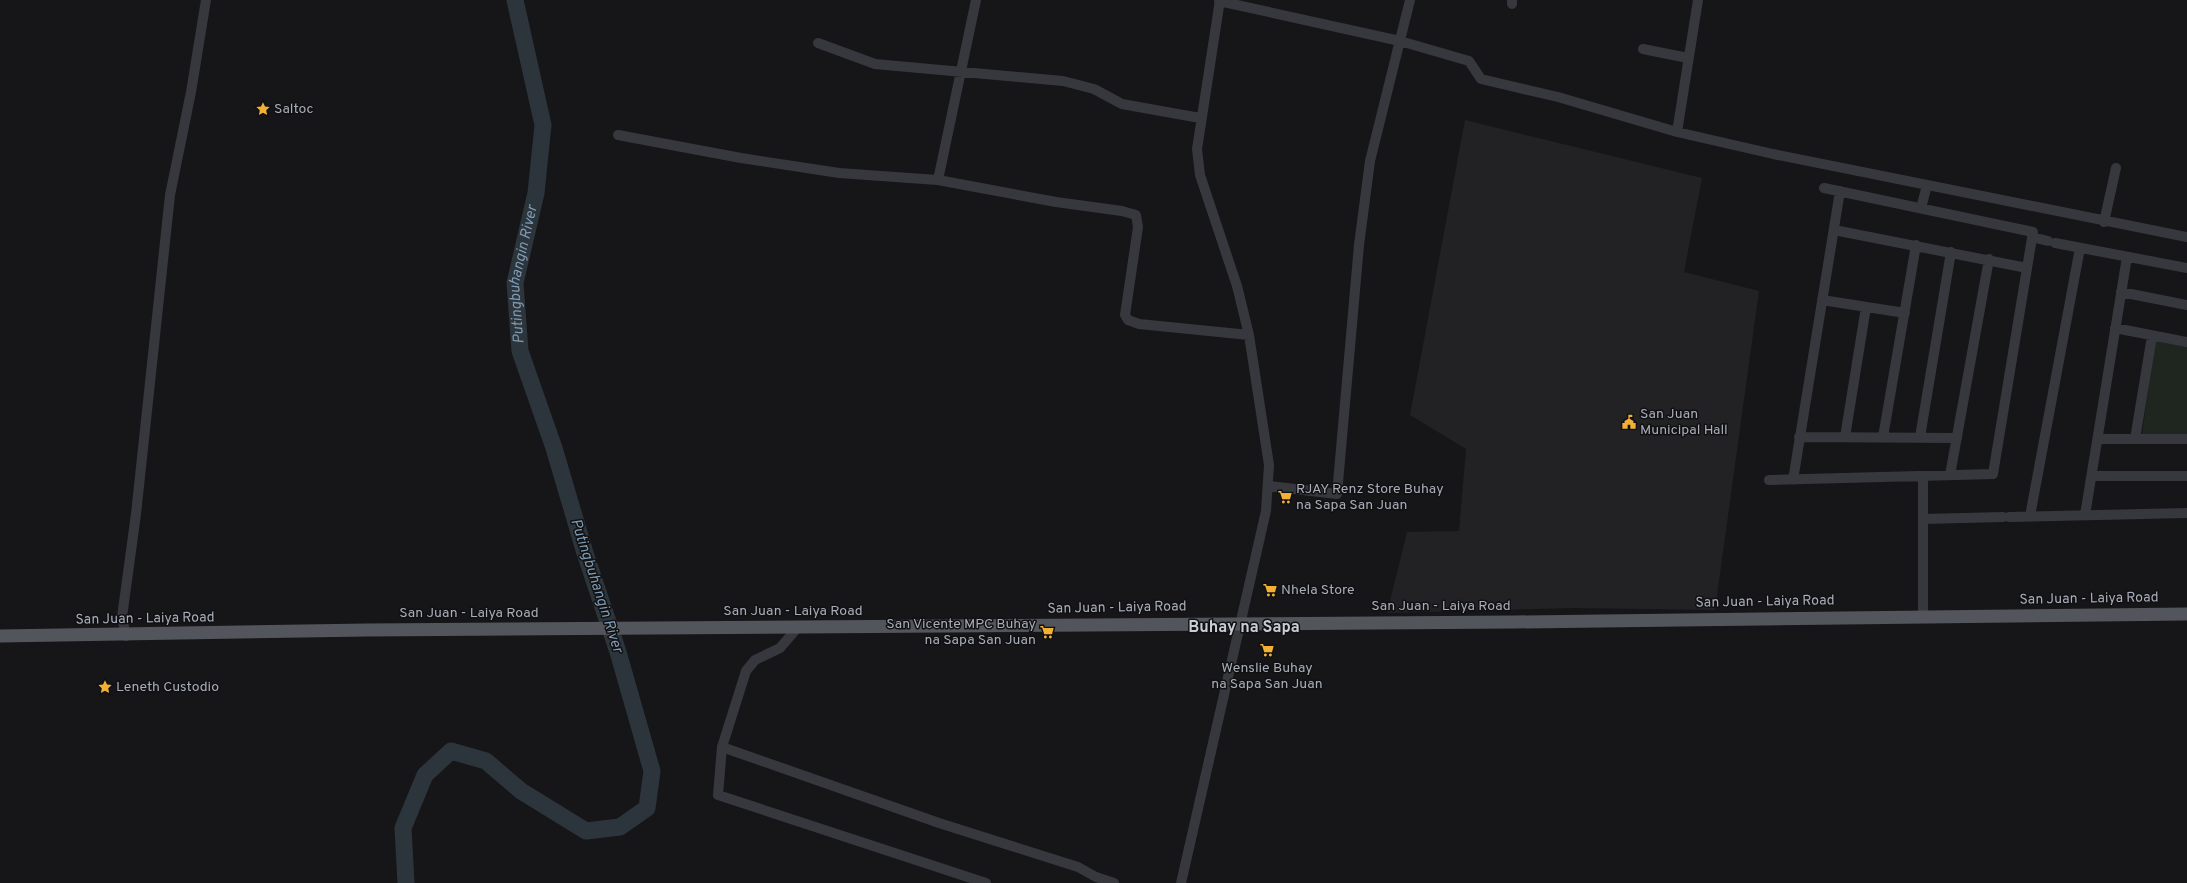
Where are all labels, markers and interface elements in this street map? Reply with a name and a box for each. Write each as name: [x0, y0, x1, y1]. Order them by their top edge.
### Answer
place icon: Saltoc: [255, 101, 271, 117]
place label: Saltoc: [274, 101, 314, 118]
water label: Putingbuhangin River: [505, 202, 543, 344]
place label: San Juan Municipal Hall: [1640, 406, 1728, 439]
public building icon: San Juan Municipal Hall: [1621, 414, 1637, 430]
place label: RJAY Renz Store Buhay na Sapa San Juan: [1296, 481, 1444, 514]
supermarket icon: RJAY Renz Store Buhay na Sapa San Juan: [1277, 489, 1293, 505]
water label: Putingbuhangin River: [565, 517, 627, 657]
supermarket icon: Nhela Store: [1262, 582, 1278, 598]
place label: Nhela Store: [1281, 582, 1355, 599]
street label: San Juan - Laiya Road: [2019, 589, 2159, 609]
street label: San Juan - Laiya Road: [1695, 592, 1835, 612]
street label: San Juan - Laiya Road: [1047, 598, 1187, 618]
street label: San Juan - Laiya Road: [1371, 598, 1511, 615]
street label: San Juan - Laiya Road: [723, 603, 863, 620]
street label: San Juan - Laiya Road: [399, 605, 539, 622]
street label: San Juan - Laiya Road: [75, 609, 215, 629]
place label: San Vicente MPC Buhay na Sapa San Juan: [886, 616, 1036, 649]
district label: Buhay na Sapa: [1188, 618, 1300, 638]
supermarket icon: San Vicente MPC Buhay na Sapa San Juan: [1039, 624, 1055, 640]
supermarket icon: Wenslie Buhay na Sapa San Juan: [1259, 642, 1275, 658]
place label: Wenslie Buhay na Sapa San Juan: [1211, 660, 1323, 693]
place icon: Leneth Custodio: [97, 679, 113, 695]
place label: Leneth Custodio: [116, 679, 219, 696]

